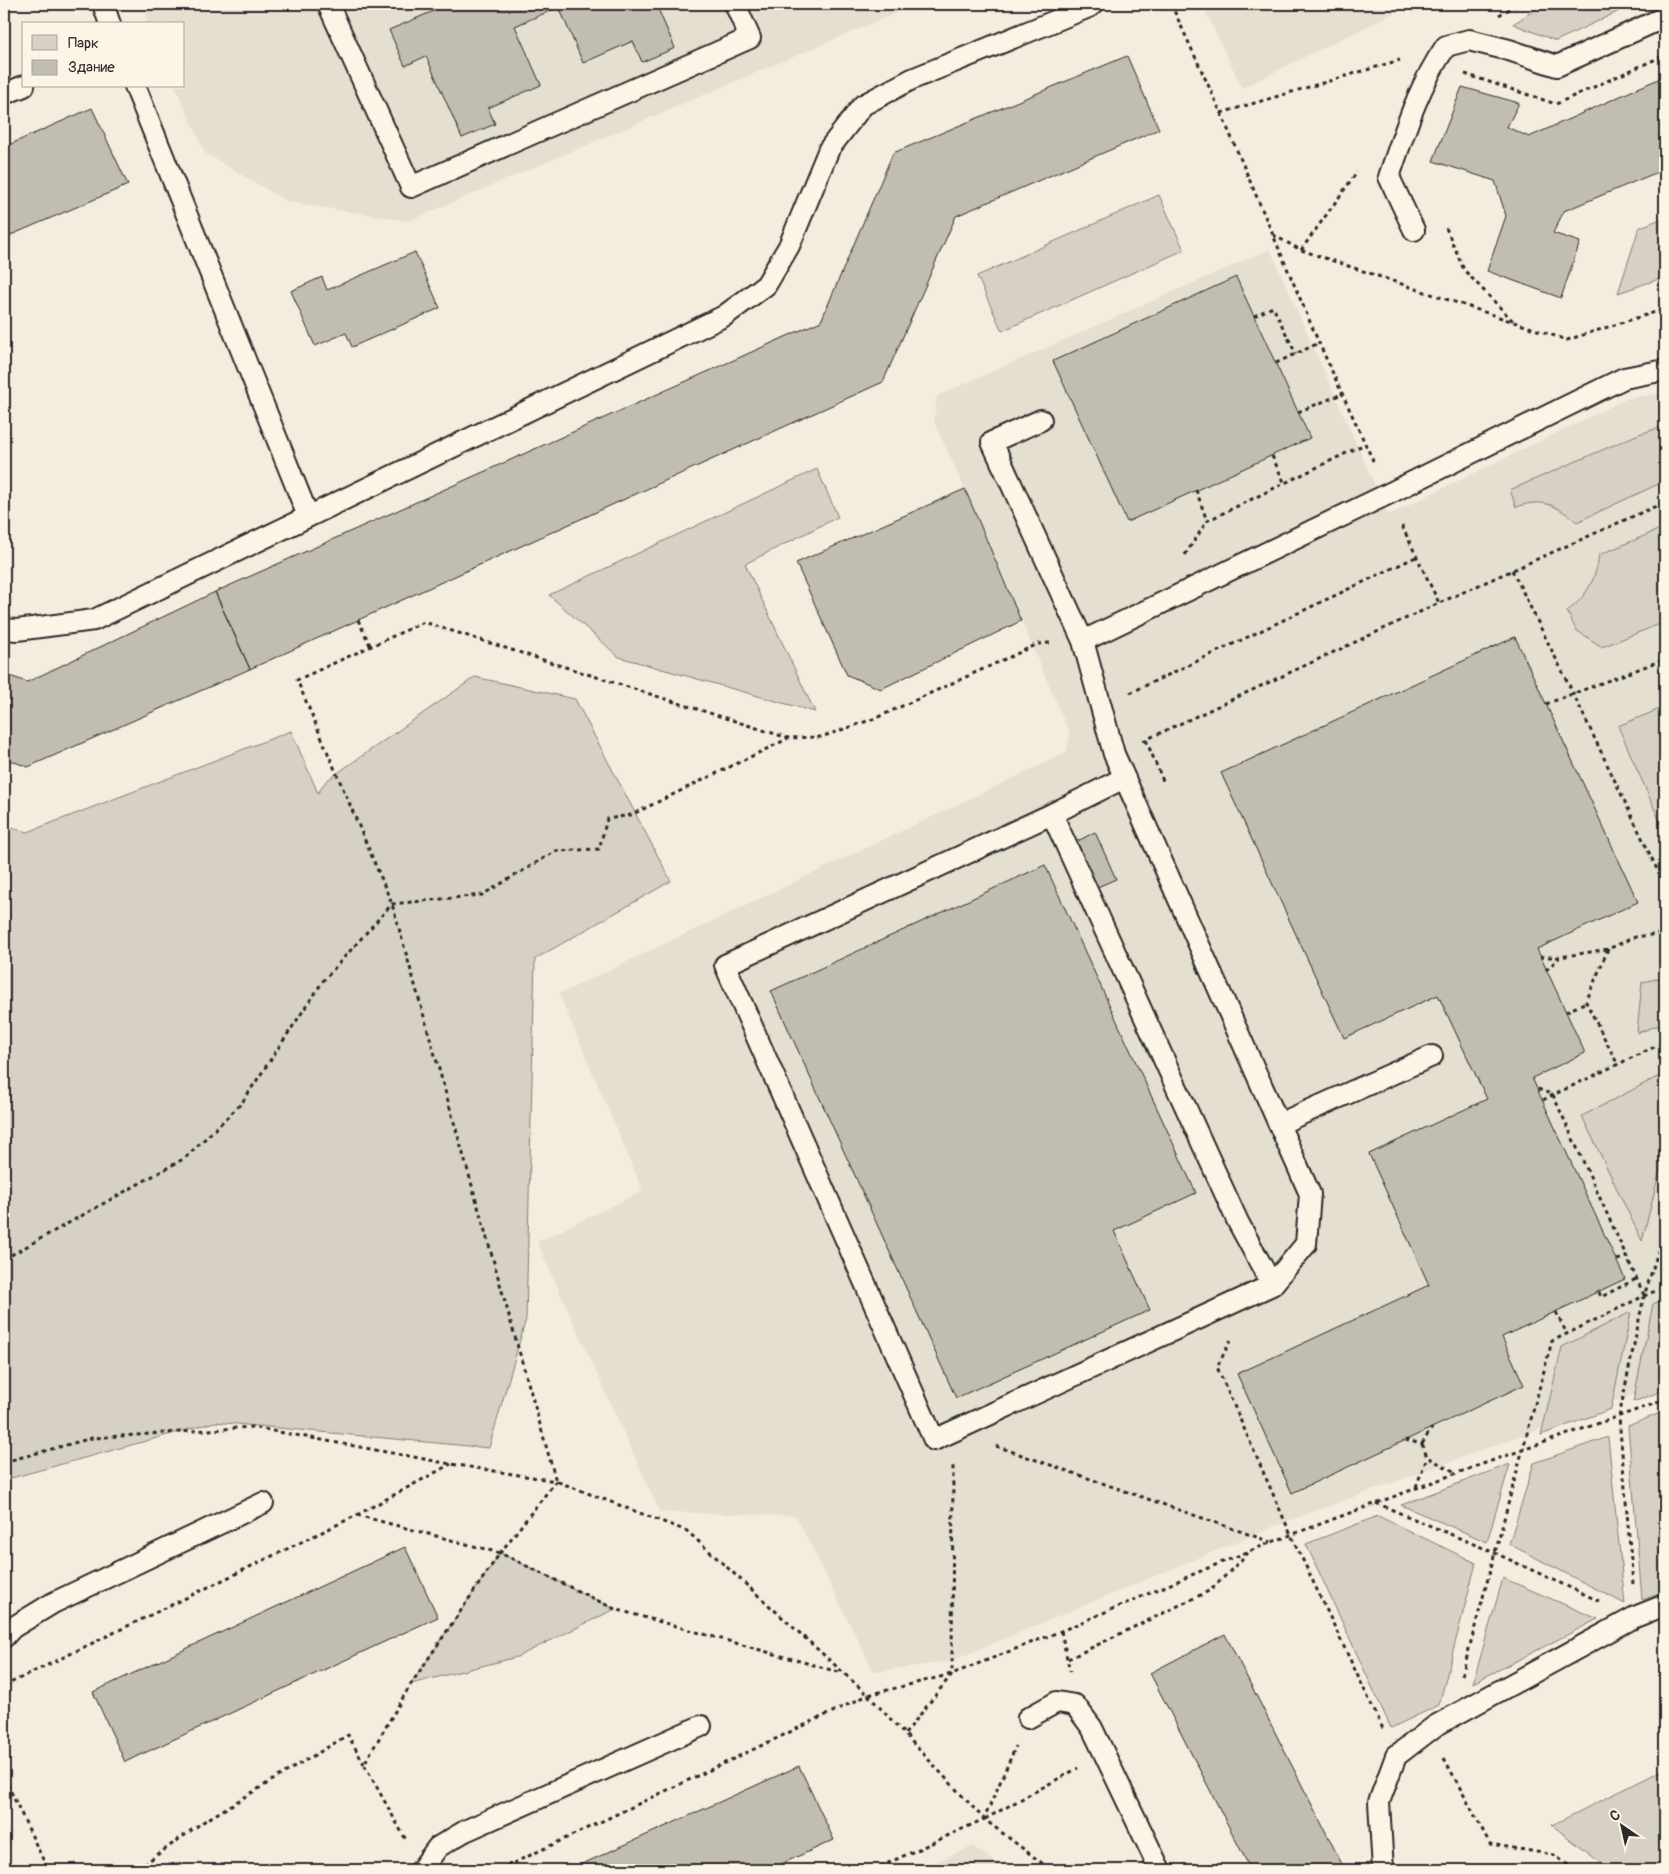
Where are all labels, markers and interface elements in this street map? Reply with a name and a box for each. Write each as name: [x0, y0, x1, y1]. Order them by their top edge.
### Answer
legend: [22, 22, 185, 88]
text: Парк: [68, 34, 99, 53]
text: Здание: [68, 58, 115, 77]
north arrow: [1596, 1802, 1646, 1852]
text: С: [1607, 1806, 1624, 1825]

